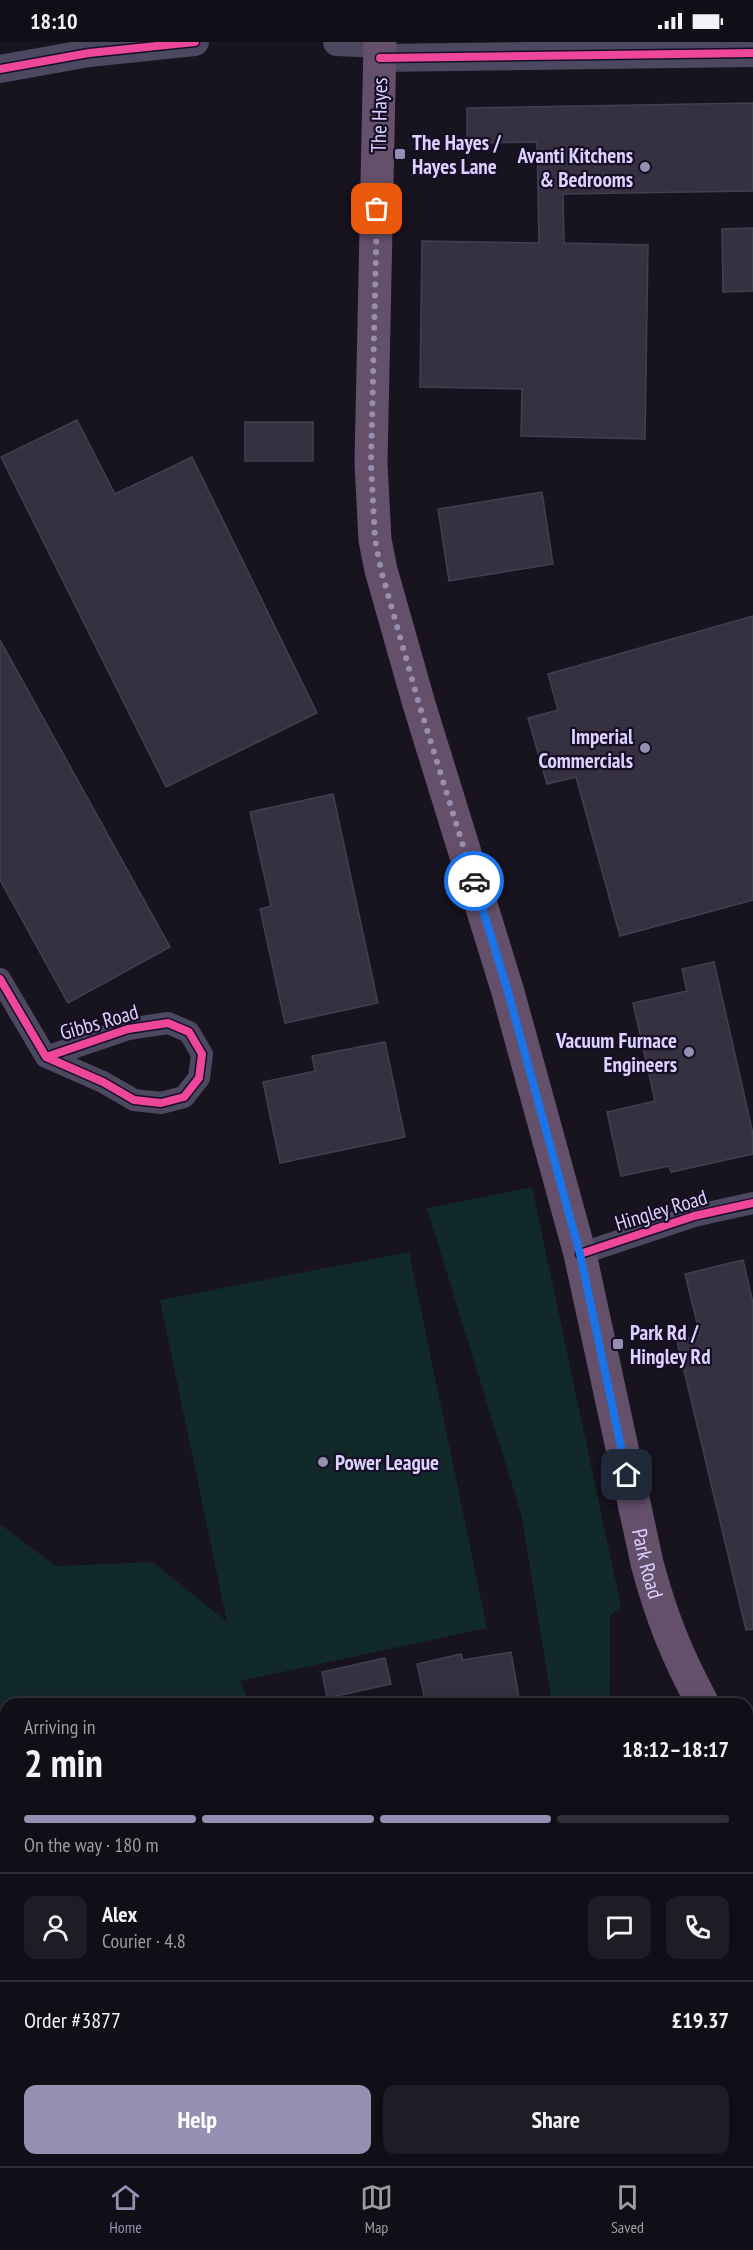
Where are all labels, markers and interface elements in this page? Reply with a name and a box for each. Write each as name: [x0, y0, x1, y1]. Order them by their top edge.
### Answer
text: 18:10: [30, 7, 78, 35]
street label: The Hayes: [365, 77, 393, 153]
place label: The Hayes / Hayes Lane: [412, 129, 501, 180]
place label: Avanti Kitchens & Bedrooms: [517, 142, 633, 193]
marker: The Hayes / Hayes Lane: [393, 147, 407, 161]
marker: Avanti Kitchens & Bedrooms: [638, 160, 652, 174]
pin: [351, 183, 402, 234]
icon: bag: [360, 192, 393, 225]
place label: Imperial Commercials: [538, 723, 634, 774]
marker: Imperial Commercials: [638, 741, 652, 755]
courier: [444, 851, 504, 911]
icon: car: [458, 865, 491, 898]
street label: Gibbs Road: [57, 998, 141, 1046]
place label: Vacuum Furnace Engineers: [555, 1027, 677, 1078]
marker: Vacuum Furnace Engineers: [682, 1045, 696, 1059]
street label: Hingley Road: [612, 1183, 710, 1237]
place label: Park Rd / Hingley Rd: [630, 1319, 711, 1370]
marker: Park Rd / Hingley Rd: [611, 1337, 625, 1351]
place label: Power League: [335, 1449, 439, 1476]
pin: [601, 1449, 652, 1500]
marker: Power League: [316, 1455, 330, 1469]
icon: home: [610, 1458, 643, 1491]
street label: Park Road: [626, 1526, 670, 1602]
text: Arriving in: [24, 1714, 96, 1740]
text: 18:12–18:17: [622, 1735, 729, 1763]
text: 2 min: [24, 1737, 103, 1788]
text: On the way · 180 m: [24, 1832, 159, 1858]
button: person: [24, 1896, 87, 1959]
button: chat: [588, 1896, 651, 1959]
button: phone: [666, 1896, 729, 1959]
text: Alex: [102, 1900, 137, 1928]
text: Courier · 4.8: [102, 1928, 186, 1954]
text: Order #3877: [24, 2006, 121, 2034]
text: £19.37: [672, 2006, 729, 2034]
button: Help: [24, 2085, 371, 2154]
button: Share: [383, 2085, 729, 2154]
tab: Home: [109, 2181, 142, 2237]
tab: Map: [360, 2181, 393, 2237]
tab: Saved: [611, 2181, 644, 2237]

